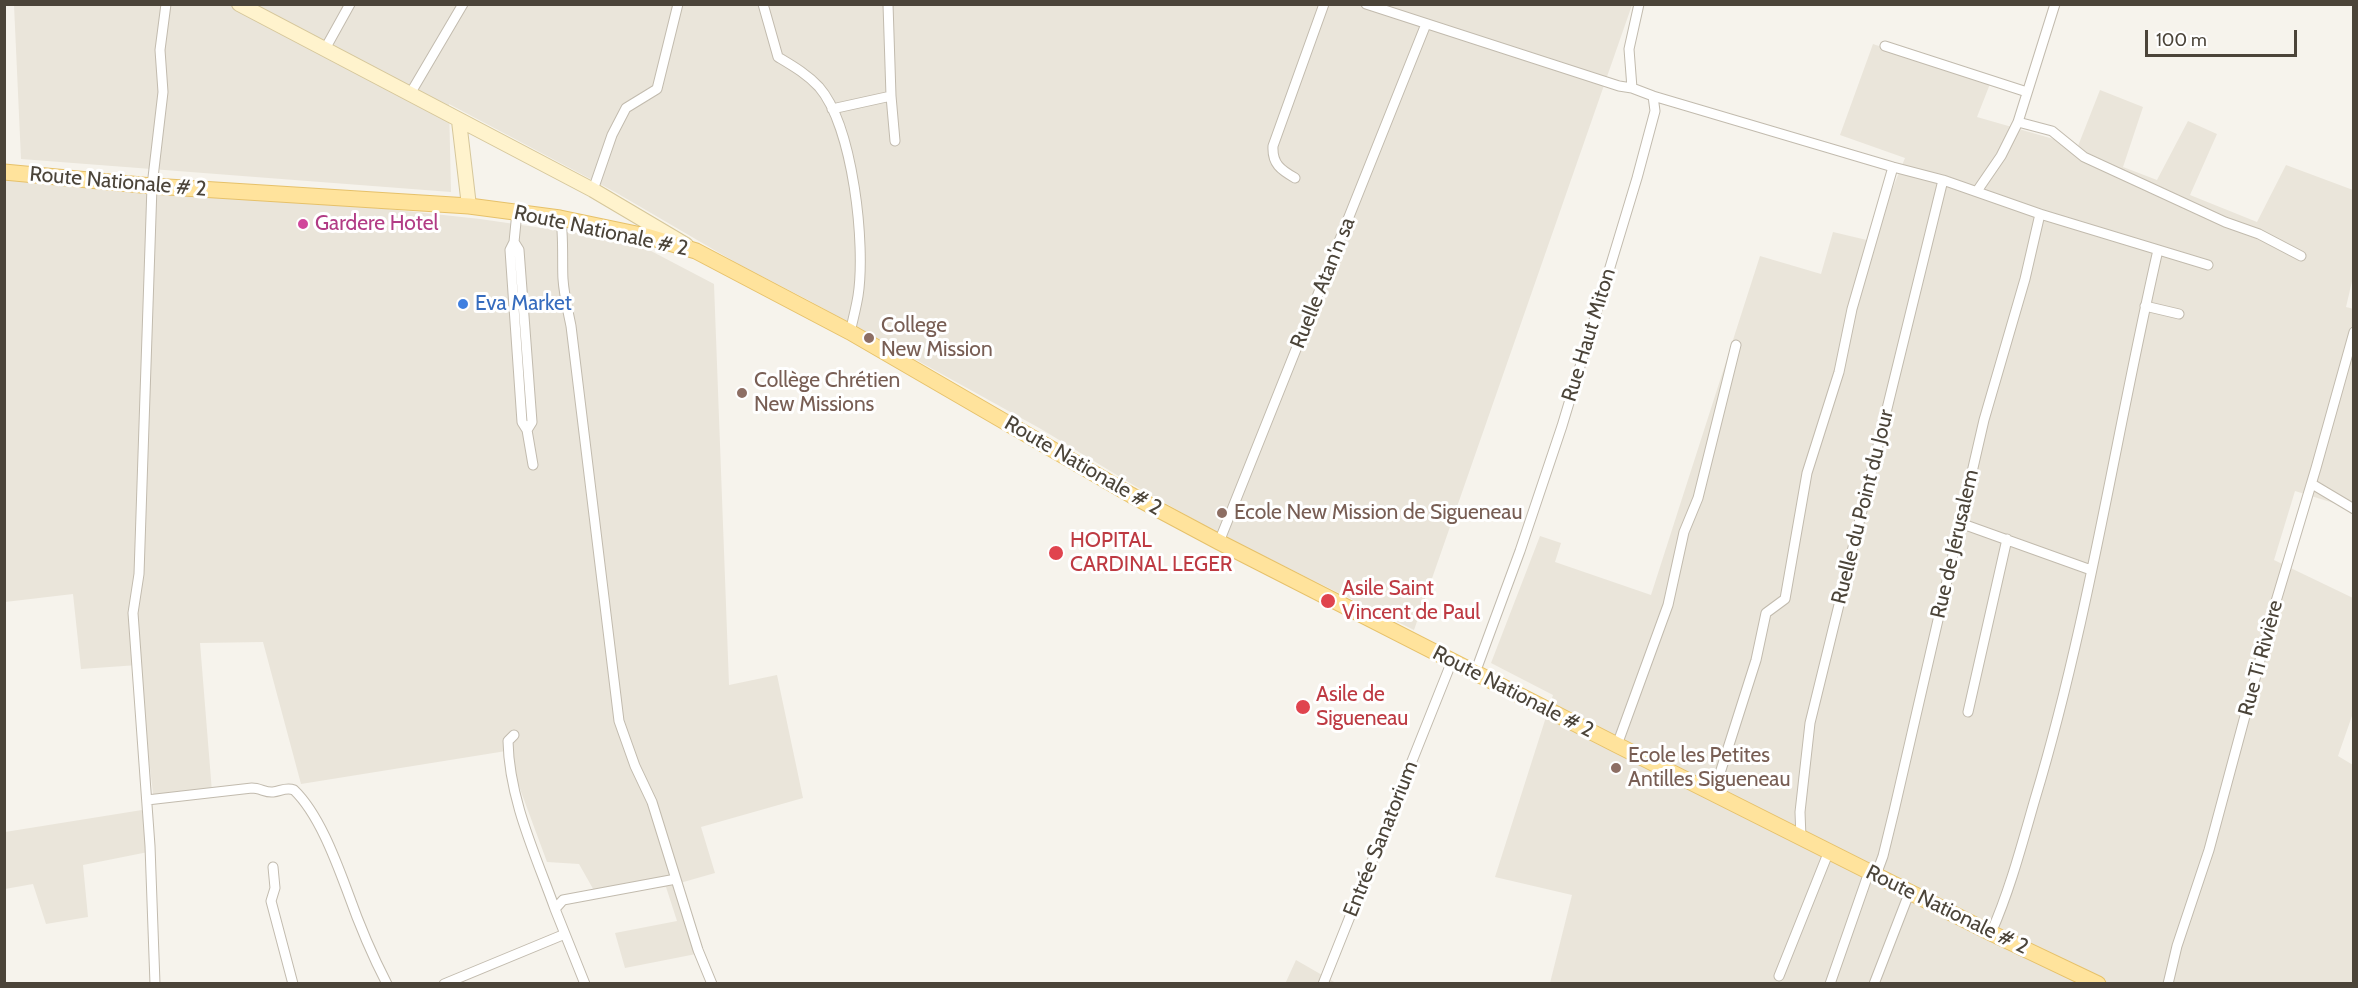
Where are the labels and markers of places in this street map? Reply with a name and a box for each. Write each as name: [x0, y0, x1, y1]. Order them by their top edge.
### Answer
place label: Gardere Hotel: [315, 211, 438, 237]
marker: Gardere Hotel: [296, 217, 310, 231]
place label: Eva Market: [475, 291, 572, 317]
marker: Eva Market: [456, 297, 470, 311]
place label: College New Mission: [881, 313, 993, 363]
marker: College New Mission: [862, 331, 876, 345]
place label: Collège Chrétien New Missions: [754, 368, 900, 418]
marker: Collège Chrétien New Missions: [735, 386, 749, 400]
place label: Ecole New Mission de Sigueneau: [1234, 500, 1522, 526]
marker: Ecole New Mission de Sigueneau: [1215, 506, 1229, 520]
place label: HOPITAL CARDINAL LEGER: [1070, 528, 1232, 578]
marker: HOPITAL CARDINAL LEGER: [1047, 544, 1065, 562]
place label: Asile Saint Vincent de Paul: [1342, 576, 1480, 626]
marker: Asile Saint Vincent de Paul: [1319, 592, 1337, 610]
place label: Asile de Sigueneau: [1316, 682, 1408, 732]
marker: Asile de Sigueneau: [1294, 698, 1312, 716]
place label: Ecole les Petites Antilles Sigueneau: [1628, 743, 1790, 793]
marker: Ecole les Petites Antilles Sigueneau: [1609, 761, 1623, 775]

